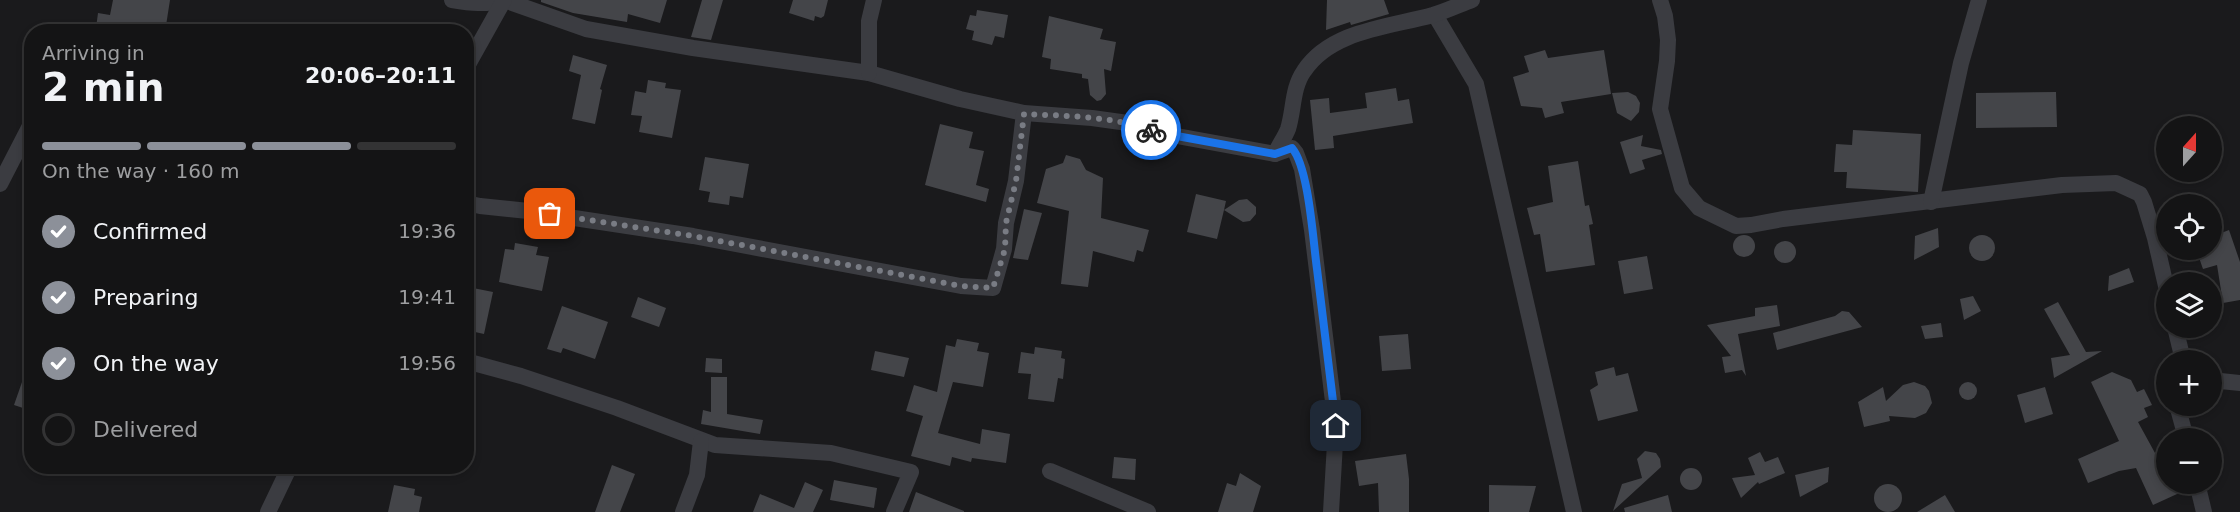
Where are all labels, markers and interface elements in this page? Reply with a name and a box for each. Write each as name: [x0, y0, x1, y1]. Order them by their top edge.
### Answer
text: Arriving in: [42, 41, 145, 65]
text: 20:06–20:11: [305, 63, 456, 88]
text: 2 min: [42, 65, 164, 110]
courier: [1121, 100, 1181, 160]
icon: bike: [1135, 114, 1168, 147]
north arrow: [2156, 116, 2222, 182]
map controls: [2156, 116, 2222, 494]
text: On the way · 160 m: [42, 159, 240, 183]
pin: [524, 188, 575, 239]
button: locate: [2156, 194, 2222, 260]
icon: bag: [533, 197, 566, 230]
icon: check: [42, 215, 75, 248]
text: Confirmed: [93, 219, 207, 244]
text: 19:36: [398, 219, 456, 243]
button: layers: [2156, 272, 2222, 338]
icon: check: [42, 281, 75, 314]
text: Preparing: [93, 285, 199, 310]
text: 19:41: [398, 285, 456, 309]
icon: check: [42, 347, 75, 380]
button: +: [2156, 350, 2222, 416]
text: On the way: [93, 351, 219, 376]
text: 19:56: [398, 351, 456, 375]
pin: [1310, 400, 1361, 451]
icon: home: [1319, 409, 1352, 442]
text: Delivered: [93, 417, 198, 442]
button: −: [2156, 428, 2222, 494]

